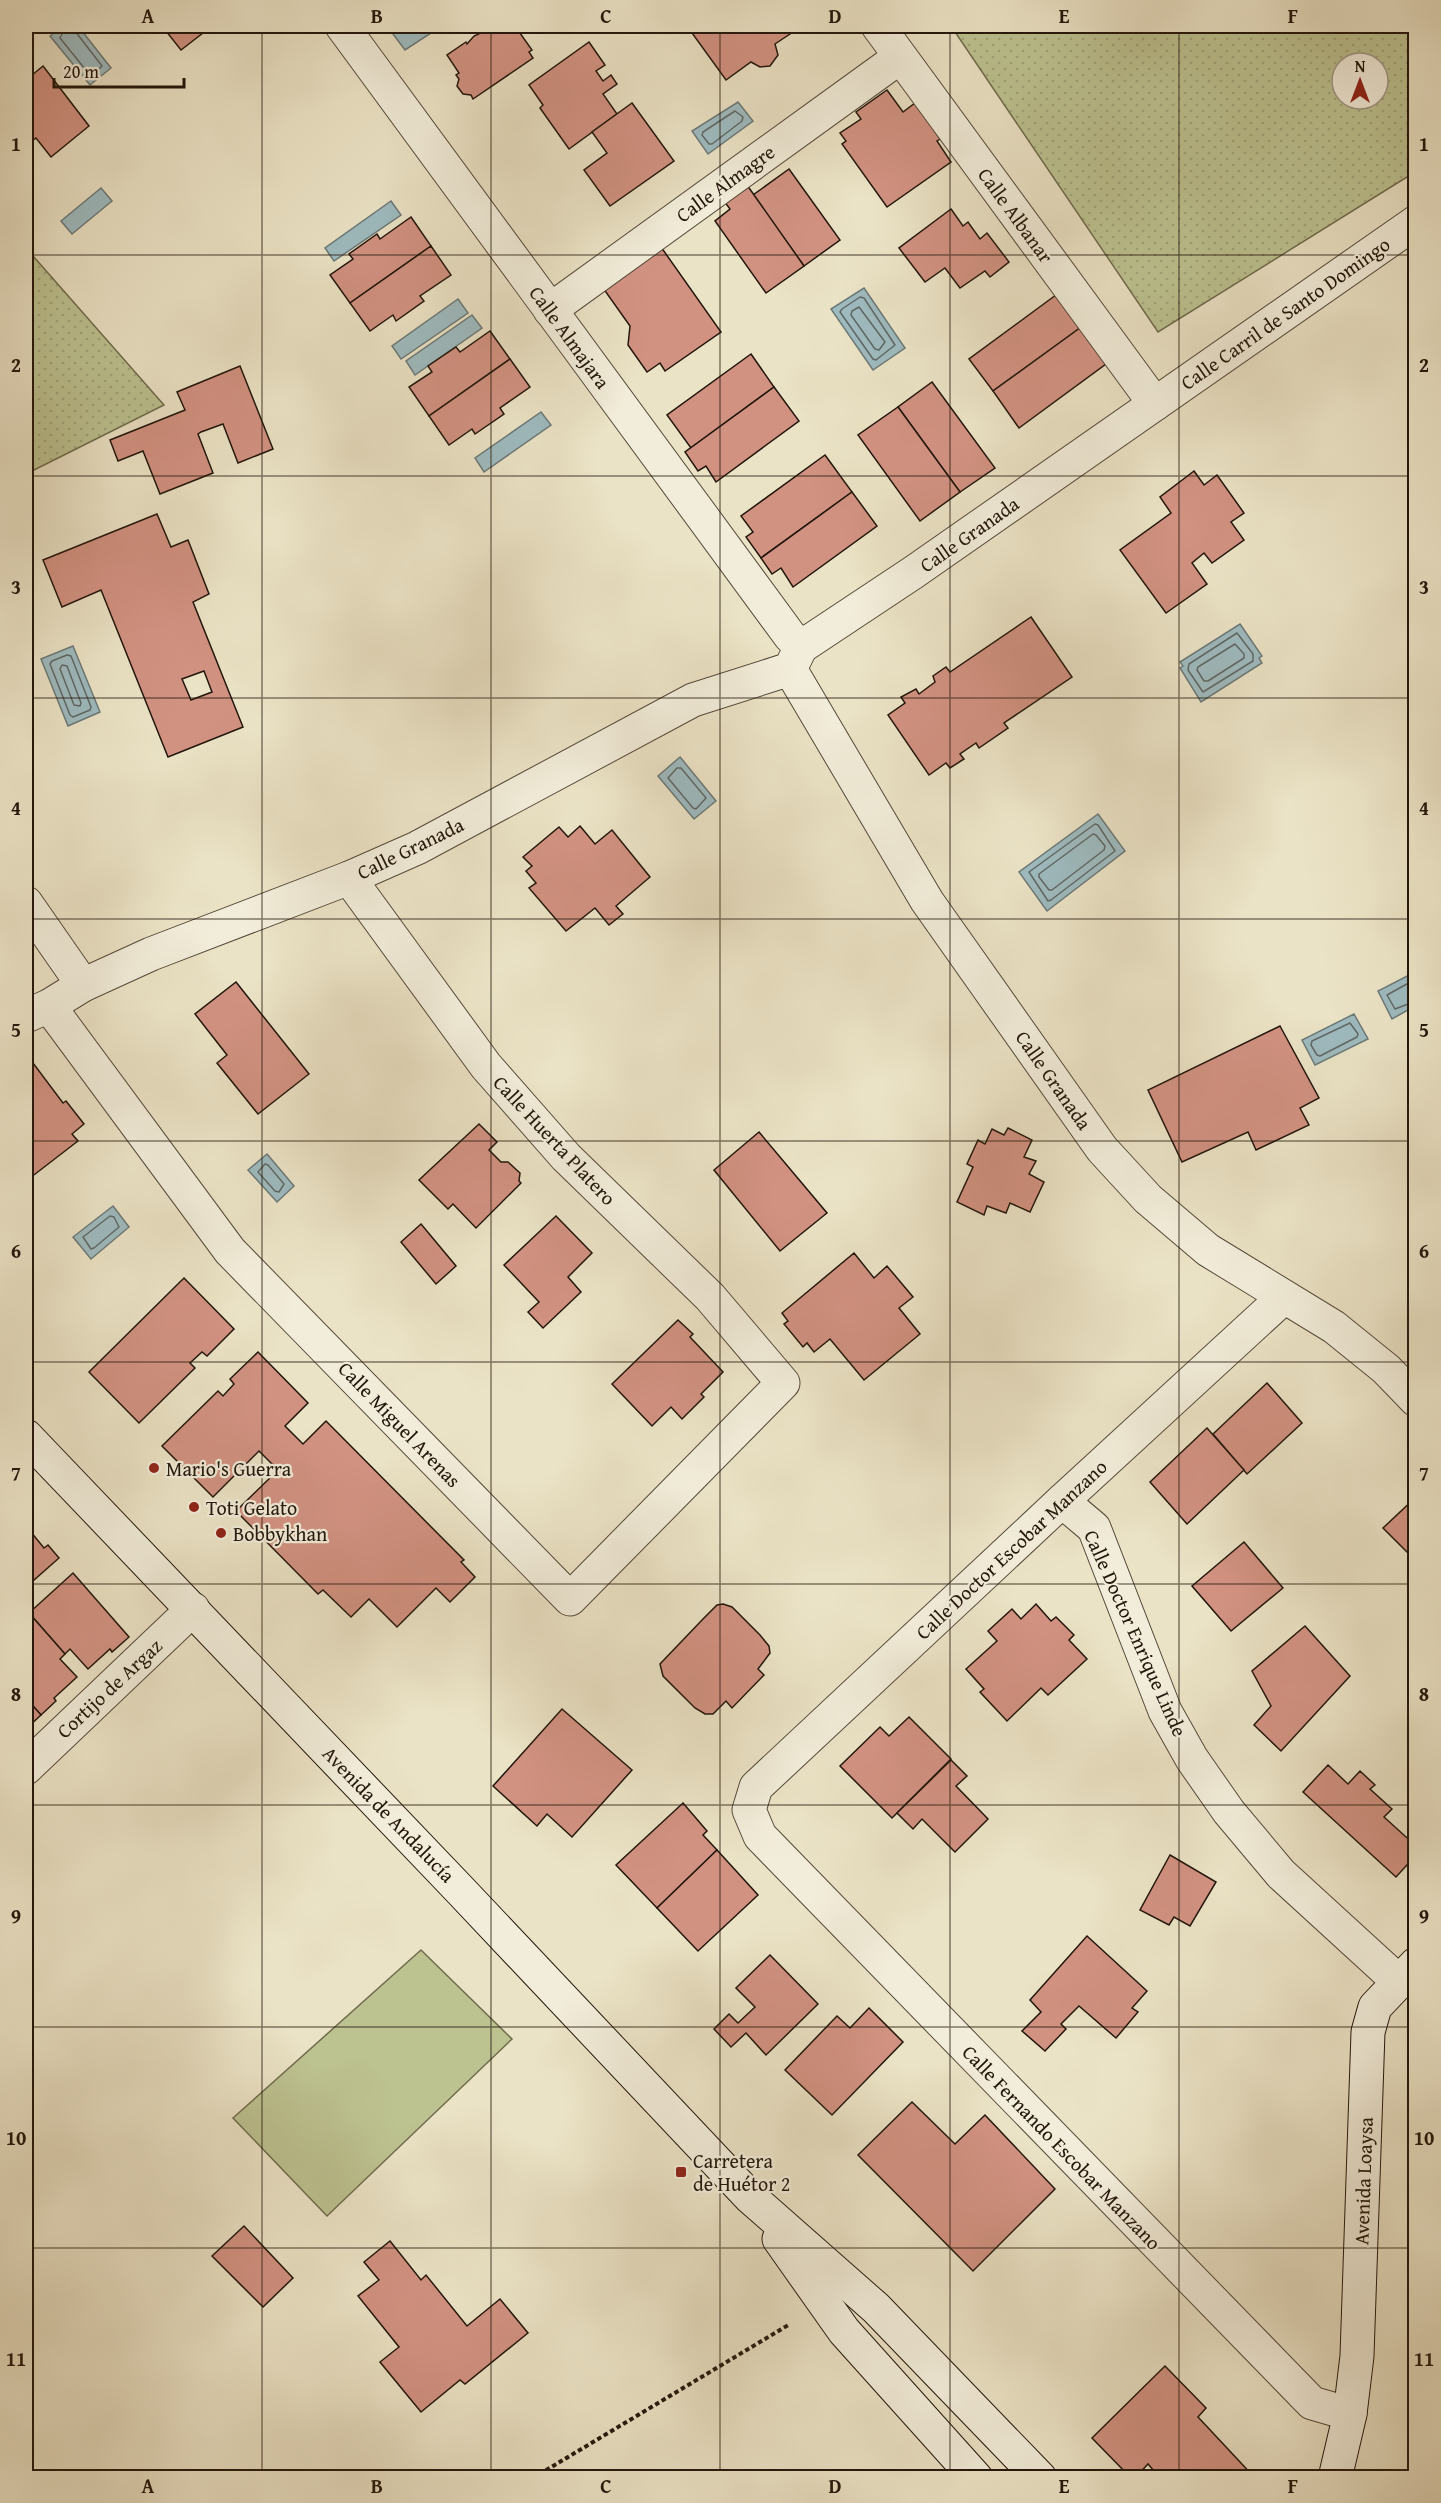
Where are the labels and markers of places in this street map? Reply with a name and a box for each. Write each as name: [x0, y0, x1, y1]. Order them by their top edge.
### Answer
place label: Mario's Guerra: [166, 1454, 292, 1483]
marker: Mario's Guerra: [147, 1461, 161, 1475]
place label: Toti Gelato: [206, 1493, 297, 1522]
marker: Toti Gelato: [187, 1500, 201, 1514]
place label: Bobbykhan: [233, 1519, 327, 1548]
marker: Bobbykhan: [214, 1526, 228, 1540]
place label: Carretera de Huétor 2: [693, 2146, 790, 2198]
marker: Carretera de Huétor 2: [674, 2165, 688, 2179]

